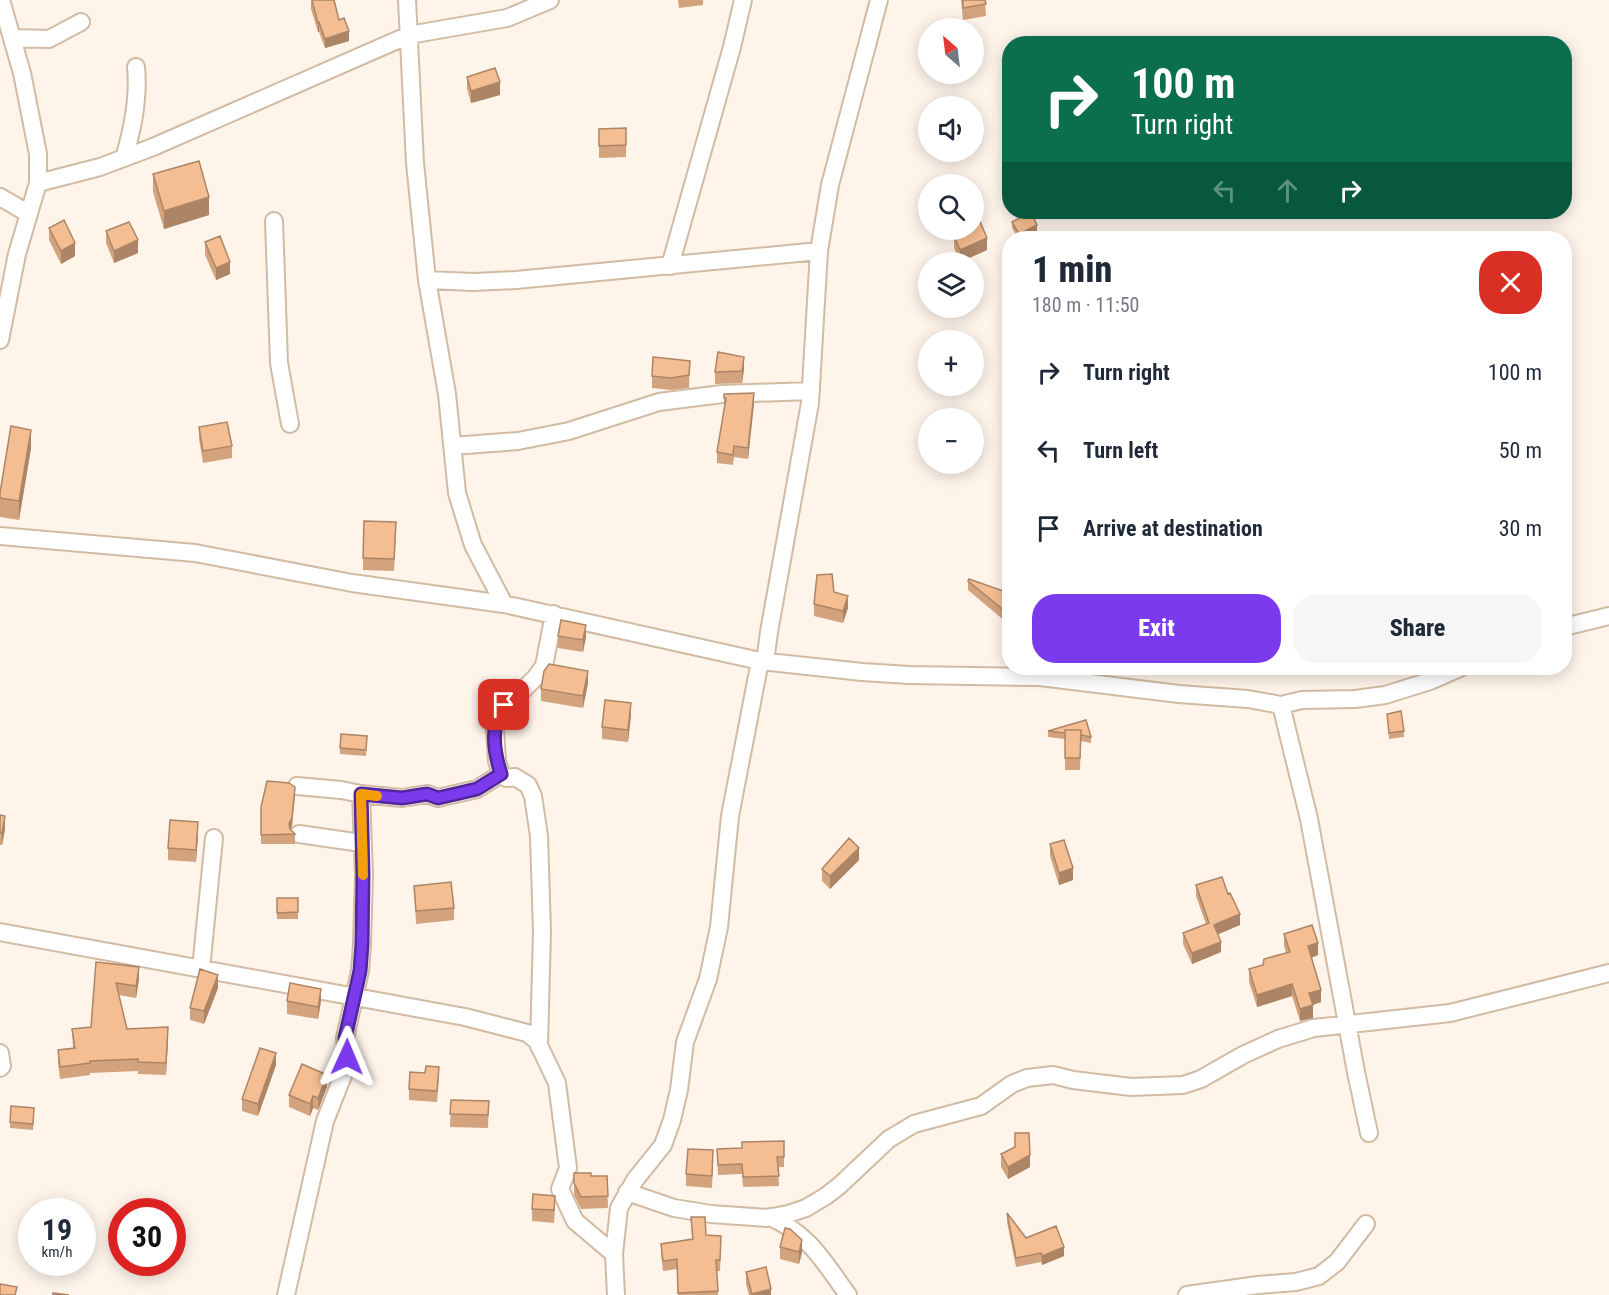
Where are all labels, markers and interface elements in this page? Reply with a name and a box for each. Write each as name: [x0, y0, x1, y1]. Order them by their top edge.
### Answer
north arrow: [918, 18, 984, 84]
map controls: [918, 18, 984, 474]
text: 100 m: [1131, 59, 1236, 108]
icon: right: [1032, 60, 1110, 138]
button: sound: [918, 96, 984, 162]
text: Turn right: [1131, 109, 1233, 141]
button: search: [918, 174, 984, 240]
icon: left: [1208, 174, 1241, 207]
icon: ahead: [1271, 174, 1304, 207]
icon: right: [1334, 174, 1367, 207]
text: 1 min: [1032, 249, 1112, 291]
button: close: [1479, 251, 1542, 314]
button: layers: [918, 252, 984, 318]
text: 180 m · 11:50: [1032, 293, 1139, 317]
button: +: [918, 330, 984, 396]
icon: right: [1032, 356, 1065, 389]
text: Turn right: [1083, 360, 1170, 385]
text: 100 m: [1488, 360, 1542, 385]
button: −: [918, 408, 984, 474]
icon: left: [1032, 434, 1065, 467]
text: Turn left: [1083, 438, 1158, 463]
text: 50 m: [1499, 438, 1542, 463]
icon: arrive: [1032, 512, 1065, 545]
text: Arrive at destination: [1083, 516, 1263, 541]
text: 30 m: [1499, 516, 1542, 541]
button: Exit: [1032, 594, 1281, 663]
button: Share: [1293, 594, 1542, 663]
pin: [478, 679, 529, 730]
icon: arrive: [487, 688, 520, 721]
position arrow: [315, 1025, 379, 1089]
speed limit sign: 30: [108, 1198, 186, 1276]
text: 19: [42, 1212, 72, 1247]
text: km/h: [42, 1243, 72, 1261]

